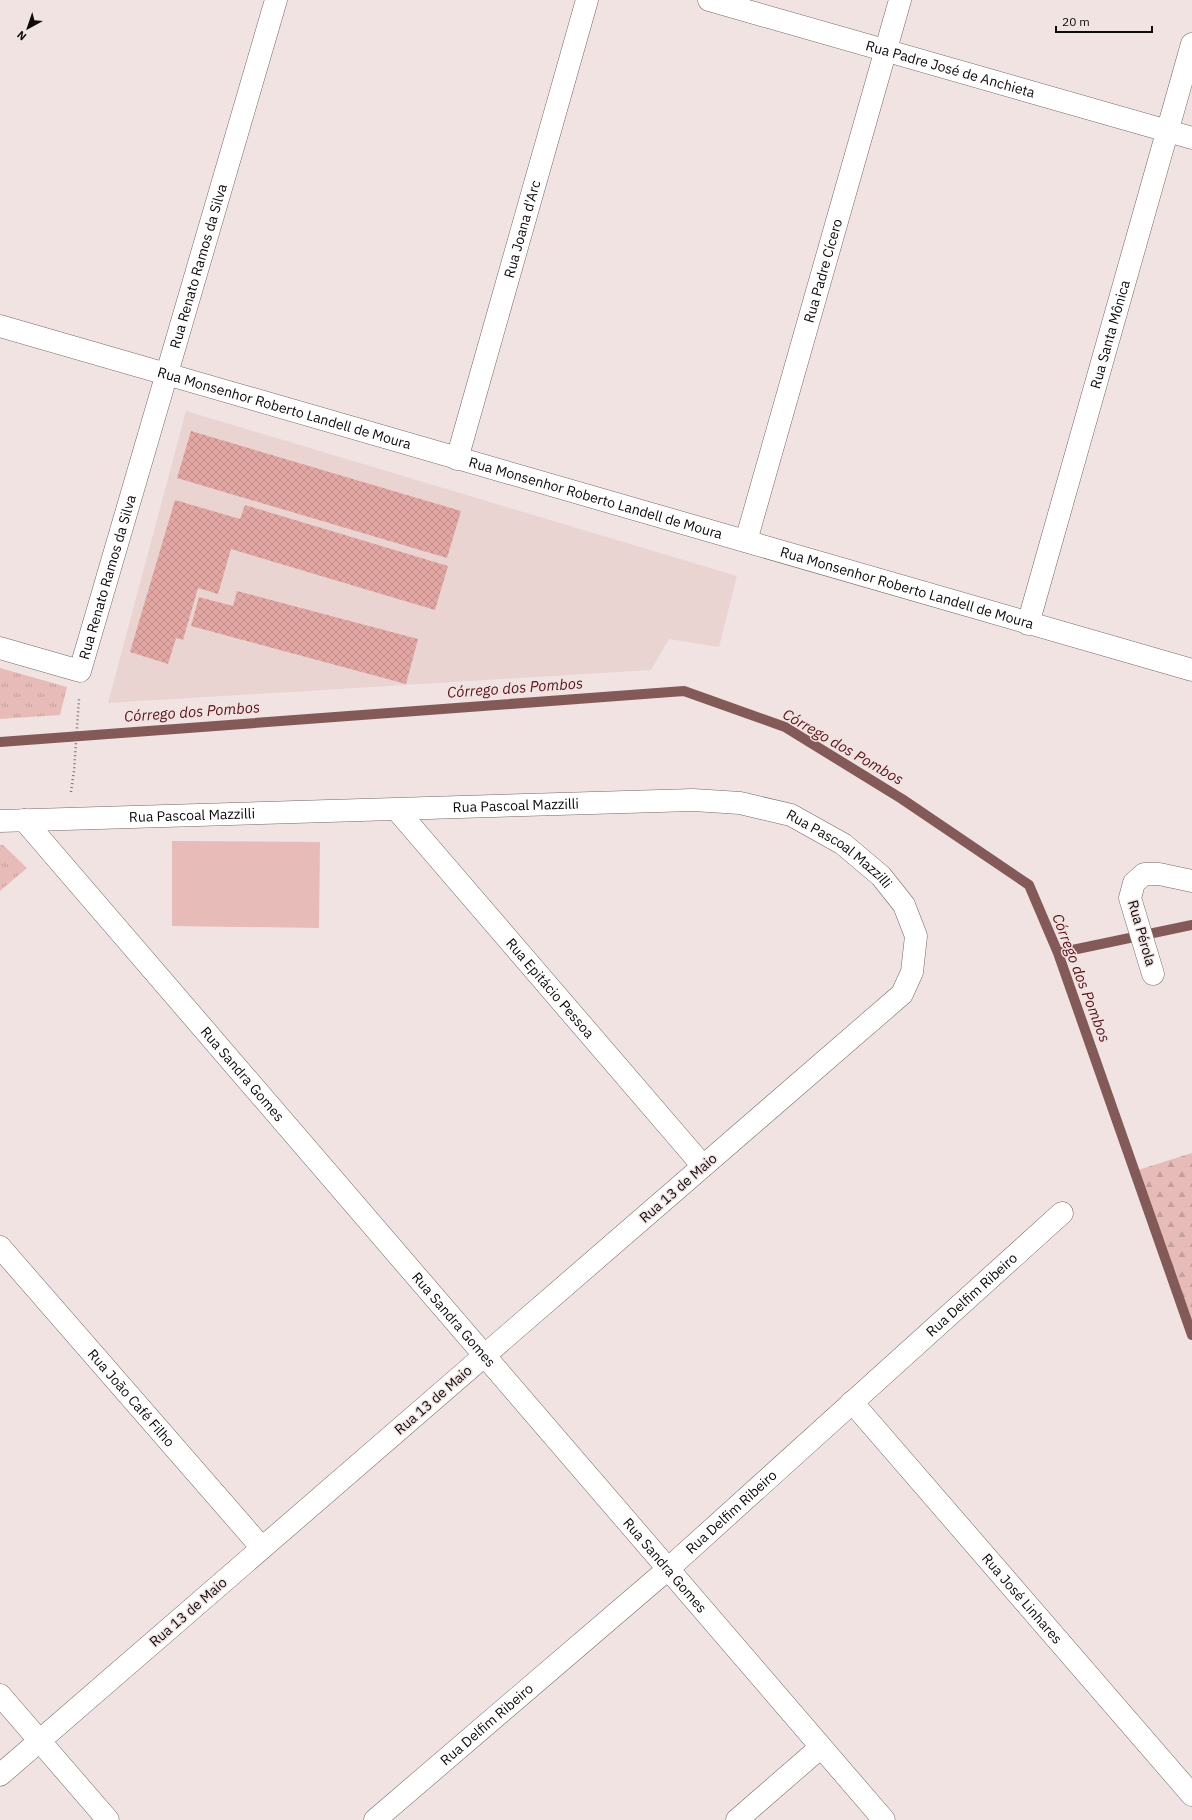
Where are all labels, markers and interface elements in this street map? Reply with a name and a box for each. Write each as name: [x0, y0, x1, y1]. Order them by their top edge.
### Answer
north arrow: [8, 8, 48, 48]
scale bar: [1056, 8, 1152, 34]
text: 20 m: [1062, 14, 1090, 29]
text: N: [14, 28, 29, 44]
street label: Rua Padre José de Anchieta: [864, 36, 1038, 102]
street label: Rua Joana d'Arc: [500, 178, 545, 280]
street label: Rua Renato Ramos da Silva: [166, 181, 231, 351]
street label: Rua Padre Cícero: [800, 216, 846, 325]
street label: Rua Santa Mônica: [1086, 277, 1134, 391]
street label: Rua Monsenhor Roberto Landell de Moura: [155, 363, 414, 453]
street label: Rua Monsenhor Roberto Landell de Moura: [467, 453, 725, 543]
street label: Rua Renato Ramos da Silva: [75, 492, 140, 662]
street label: Rua Monsenhor Roberto Landell de Moura: [778, 543, 1036, 633]
water label: Córrego dos Pombos: [446, 673, 584, 702]
water label: Córrego dos Pombos: [123, 697, 261, 726]
water label: Córrego dos Pombos: [779, 704, 907, 789]
street label: Rua Pascoal Mazzilli: [452, 794, 579, 816]
street label: Rua Pascoal Mazzilli: [129, 804, 255, 826]
street label: Rua Pascoal Mazzilli: [783, 805, 896, 892]
street label: Rua Pérola: [1124, 898, 1160, 969]
water label: Córrego dos Pombos: [1048, 911, 1115, 1045]
street label: Rua Epitácio Pessoa: [502, 934, 599, 1042]
street label: Rua Sandra Gomes: [197, 1023, 288, 1125]
street label: Rua 13 de Maio: [635, 1149, 721, 1227]
street label: Rua Delfim Ribeiro: [922, 1249, 1021, 1341]
street label: Rua Sandra Gomes: [408, 1268, 500, 1371]
street label: Rua João Café Filho: [84, 1345, 179, 1451]
street label: Rua 13 de Maio: [390, 1361, 476, 1439]
street label: Rua Delfim Ribeiro: [682, 1466, 781, 1558]
street label: Rua Sandra Gomes: [619, 1514, 711, 1617]
street label: Rua José Linhares: [978, 1550, 1066, 1648]
street label: Rua 13 de Maio: [145, 1573, 231, 1651]
street label: Rua Delfim Ribeiro: [436, 1679, 537, 1769]

